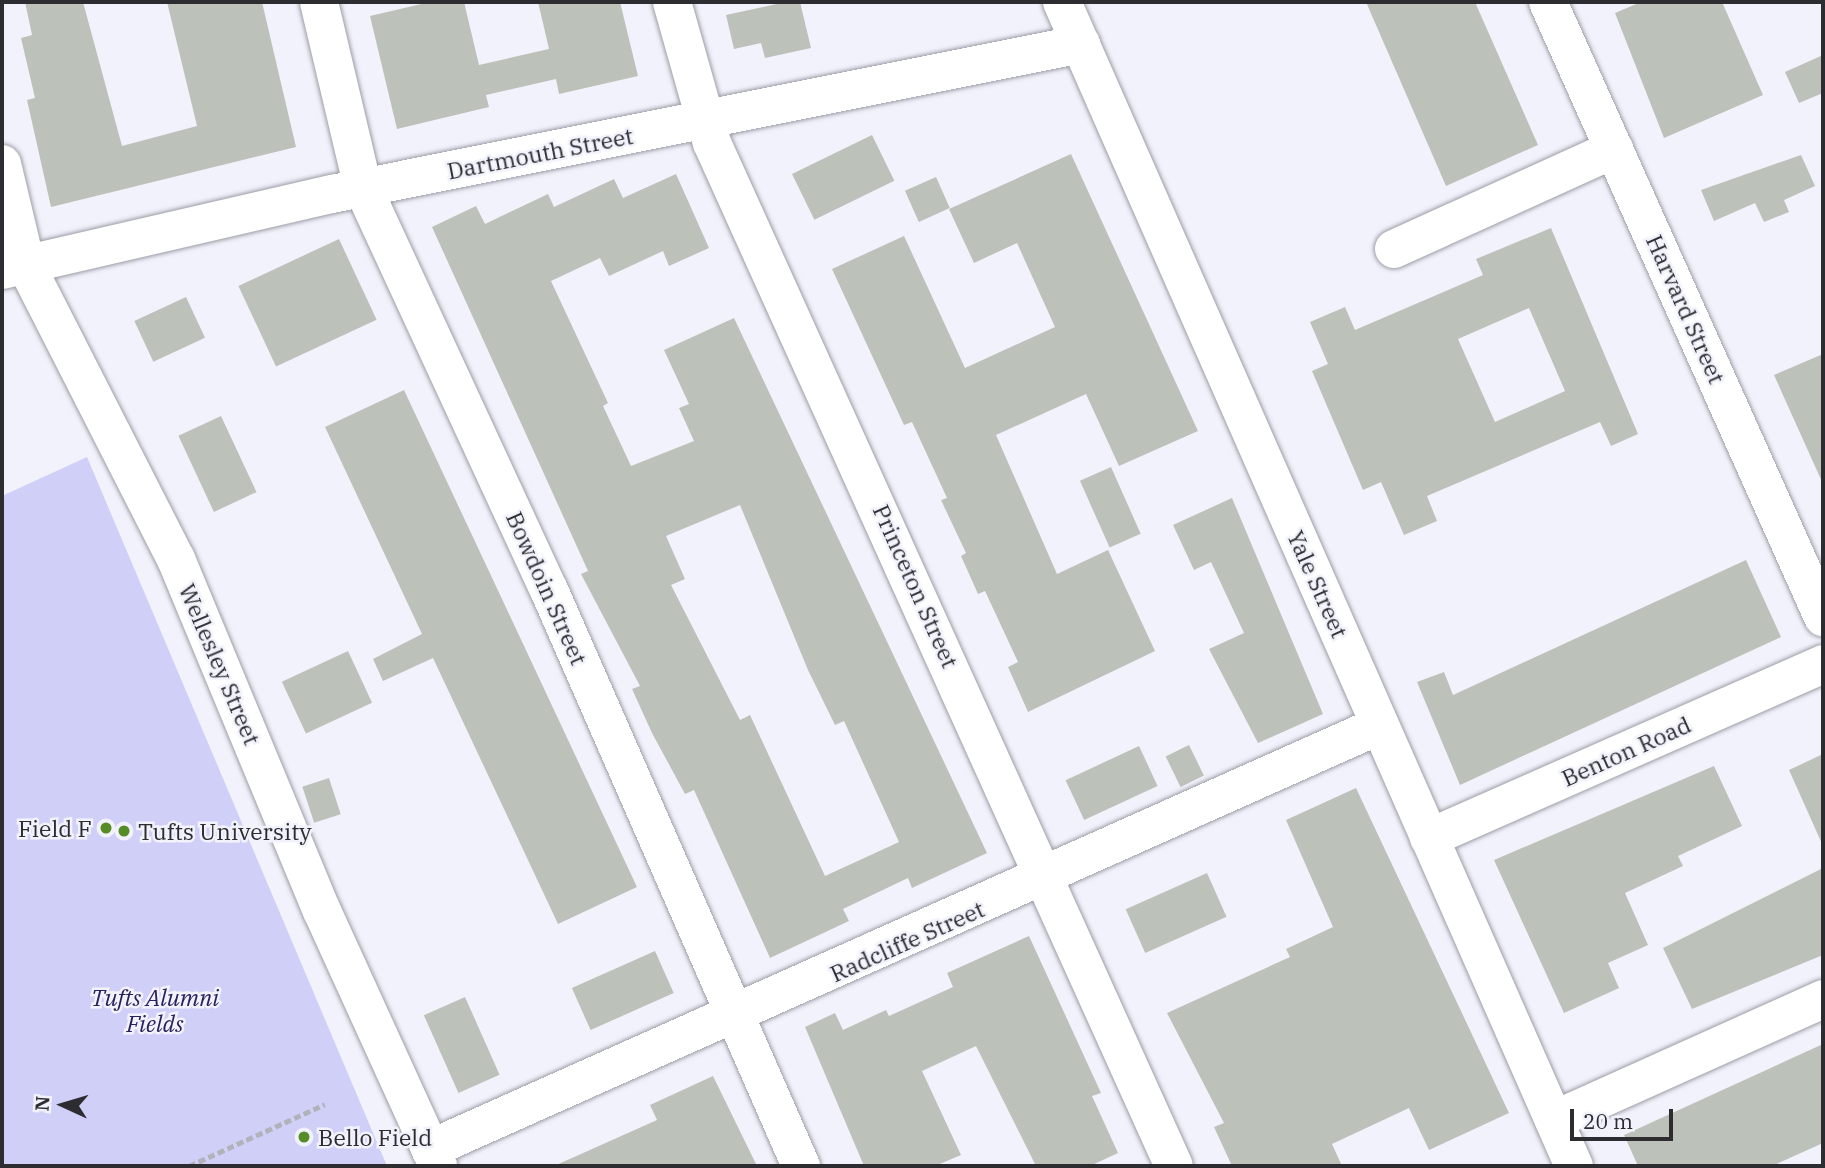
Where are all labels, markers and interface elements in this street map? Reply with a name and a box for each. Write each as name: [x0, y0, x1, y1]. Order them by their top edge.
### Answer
street label: Dartmouth Street: [445, 121, 635, 185]
street label: Harvard Street: [1641, 230, 1731, 388]
street label: Princeton Street: [868, 500, 964, 672]
street label: Bowdoin Street: [501, 507, 593, 669]
street label: Yale Street: [1282, 526, 1354, 642]
street label: Wellesley Street: [174, 579, 266, 749]
street label: Benton Road: [1557, 710, 1695, 792]
place label: Field F: [18, 814, 92, 842]
place label: Tufts University: [138, 817, 312, 845]
marker: Field F: [98, 820, 114, 836]
marker: Tufts University: [116, 823, 132, 839]
street label: Radcliffe Street: [826, 895, 988, 987]
park label: Tufts Alumni Fields: [91, 983, 219, 1037]
north arrow: [28, 1070, 98, 1140]
scale bar: [1573, 1094, 1676, 1138]
text: N: [30, 1095, 55, 1112]
text: 20 m: [1583, 1107, 1633, 1135]
place label: Bello Field: [318, 1123, 432, 1151]
marker: Bello Field: [296, 1129, 312, 1145]

